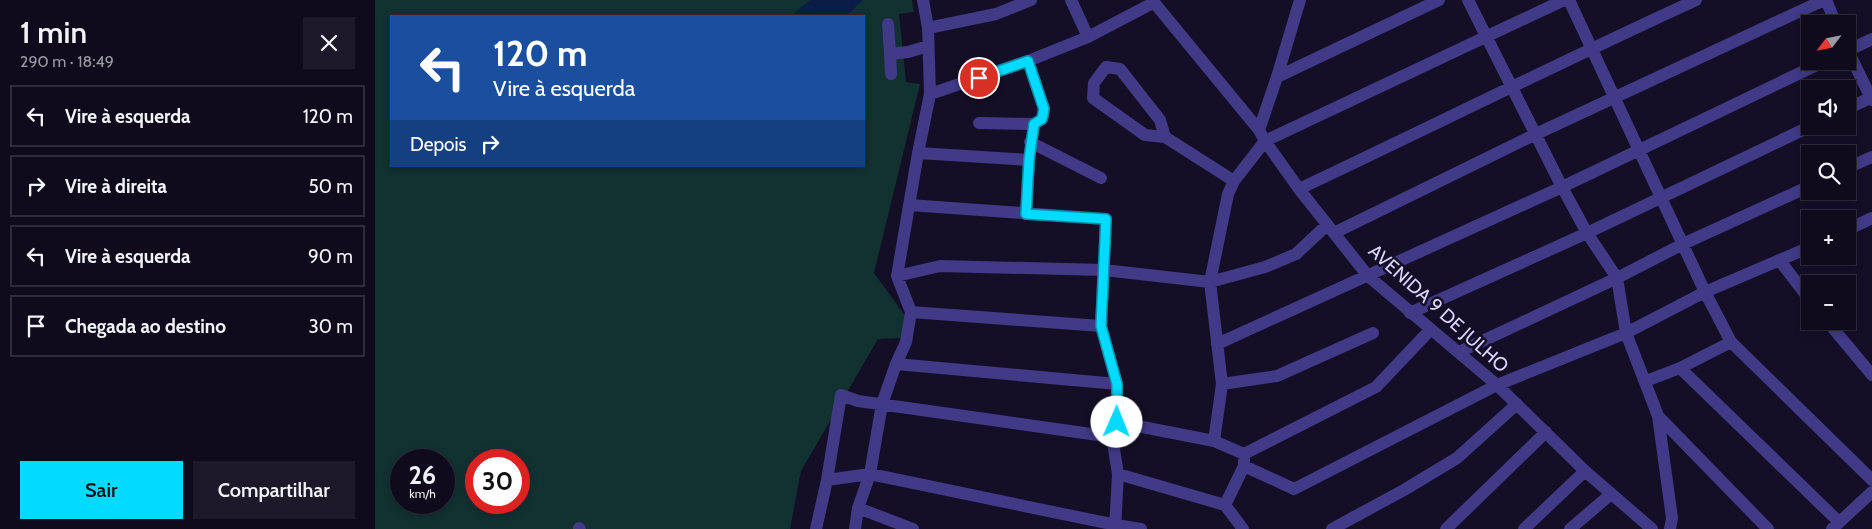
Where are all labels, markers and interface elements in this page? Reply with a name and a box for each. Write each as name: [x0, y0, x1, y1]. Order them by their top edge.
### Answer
text: 1 min: [20, 14, 87, 51]
north arrow: [1801, 15, 1856, 70]
map controls: [1801, 15, 1856, 330]
button: close: [303, 17, 355, 69]
text: 120 m: [493, 32, 587, 75]
icon: left: [410, 35, 475, 100]
text: 290 m · 18:49: [20, 52, 114, 71]
pin: [958, 57, 1000, 99]
icon: arrive: [965, 64, 993, 92]
text: Vire à esquerda: [493, 75, 635, 102]
button: sound: [1801, 80, 1856, 135]
icon: left: [22, 102, 50, 130]
text: Vire à esquerda: [65, 105, 191, 128]
text: 120 m: [303, 105, 353, 128]
icon: right: [476, 130, 504, 158]
text: Depois: [410, 133, 466, 156]
button: search: [1801, 145, 1856, 200]
icon: right: [22, 172, 50, 200]
text: Vire à direita: [65, 175, 167, 198]
text: 50 m: [309, 175, 353, 198]
button: +: [1801, 210, 1856, 265]
street label: AVENIDA 9 DE JULHO: [1364, 239, 1513, 377]
icon: left: [22, 242, 50, 270]
text: Vire à esquerda: [65, 245, 191, 268]
text: 90 m: [308, 245, 353, 268]
button: −: [1801, 275, 1856, 330]
icon: arrive: [22, 312, 50, 340]
text: Chegada ao destino: [65, 315, 226, 338]
text: 30 m: [309, 315, 353, 338]
position arrow: [1090, 395, 1142, 447]
speed limit sign: 30: [465, 449, 530, 514]
text: 26: [409, 460, 436, 490]
button: Sair: [20, 461, 183, 519]
button: Compartilhar: [193, 461, 355, 519]
text: km/h: [409, 486, 436, 501]

